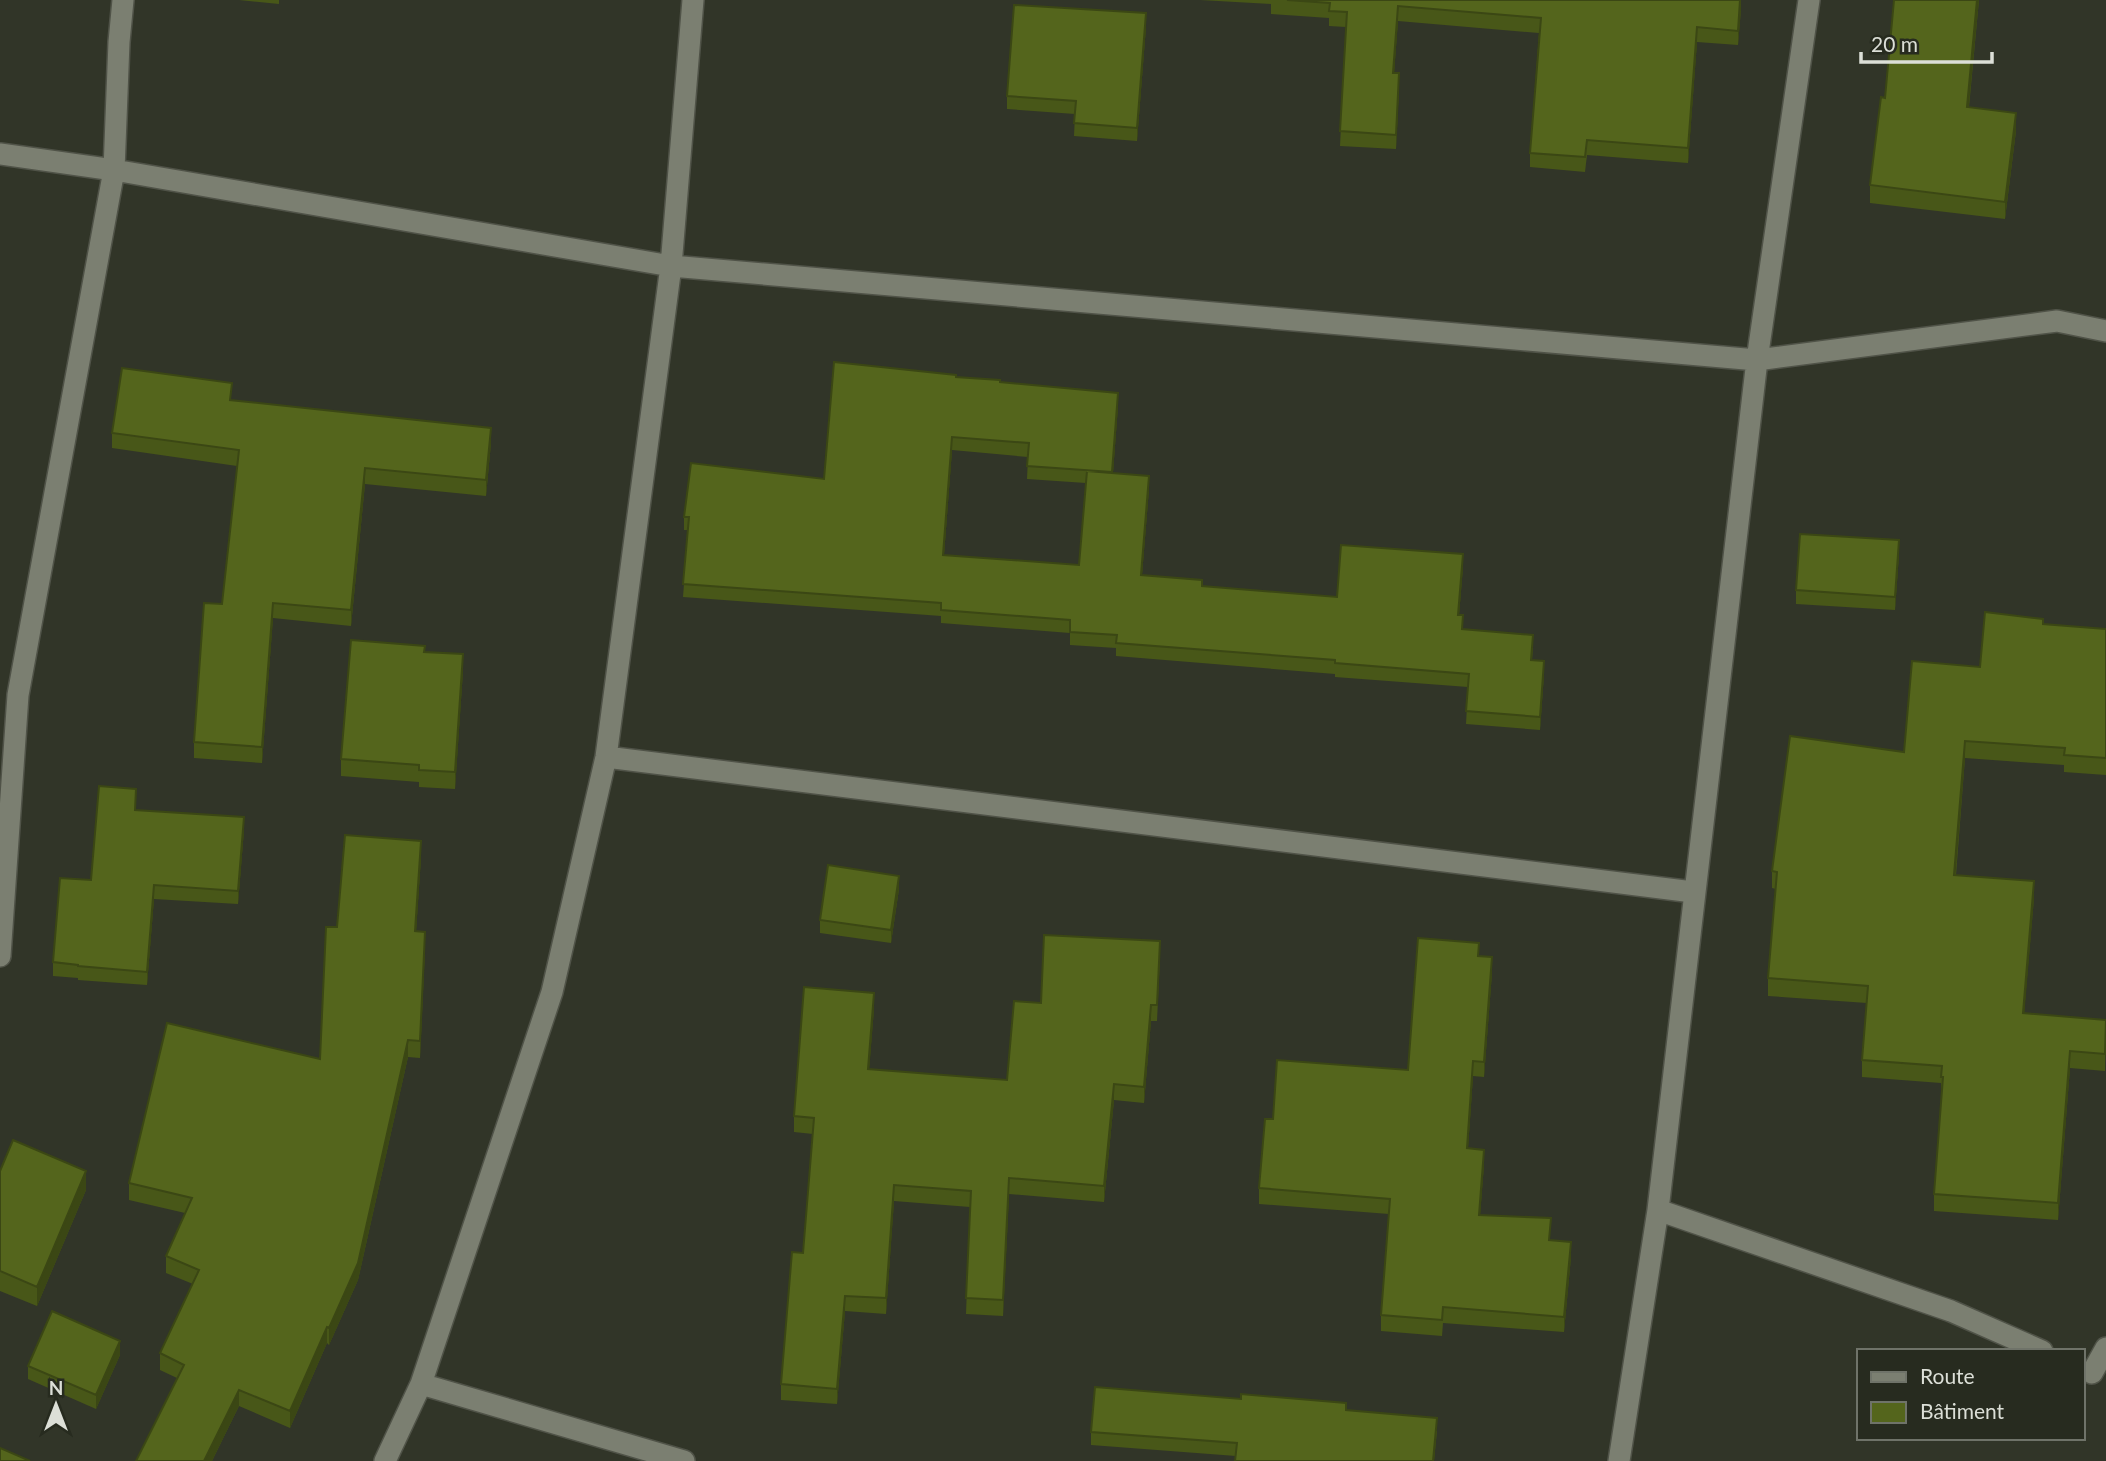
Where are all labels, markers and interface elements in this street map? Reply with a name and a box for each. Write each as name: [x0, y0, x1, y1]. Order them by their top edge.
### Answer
scale bar: [1861, 21, 1992, 65]
text: 20 m: [1871, 31, 1918, 56]
legend: [1857, 1349, 2085, 1440]
text: Route: [1920, 1363, 1975, 1388]
north arrow: [21, 1370, 91, 1440]
text: N: [49, 1376, 63, 1399]
text: Bâtiment: [1920, 1398, 2005, 1423]

